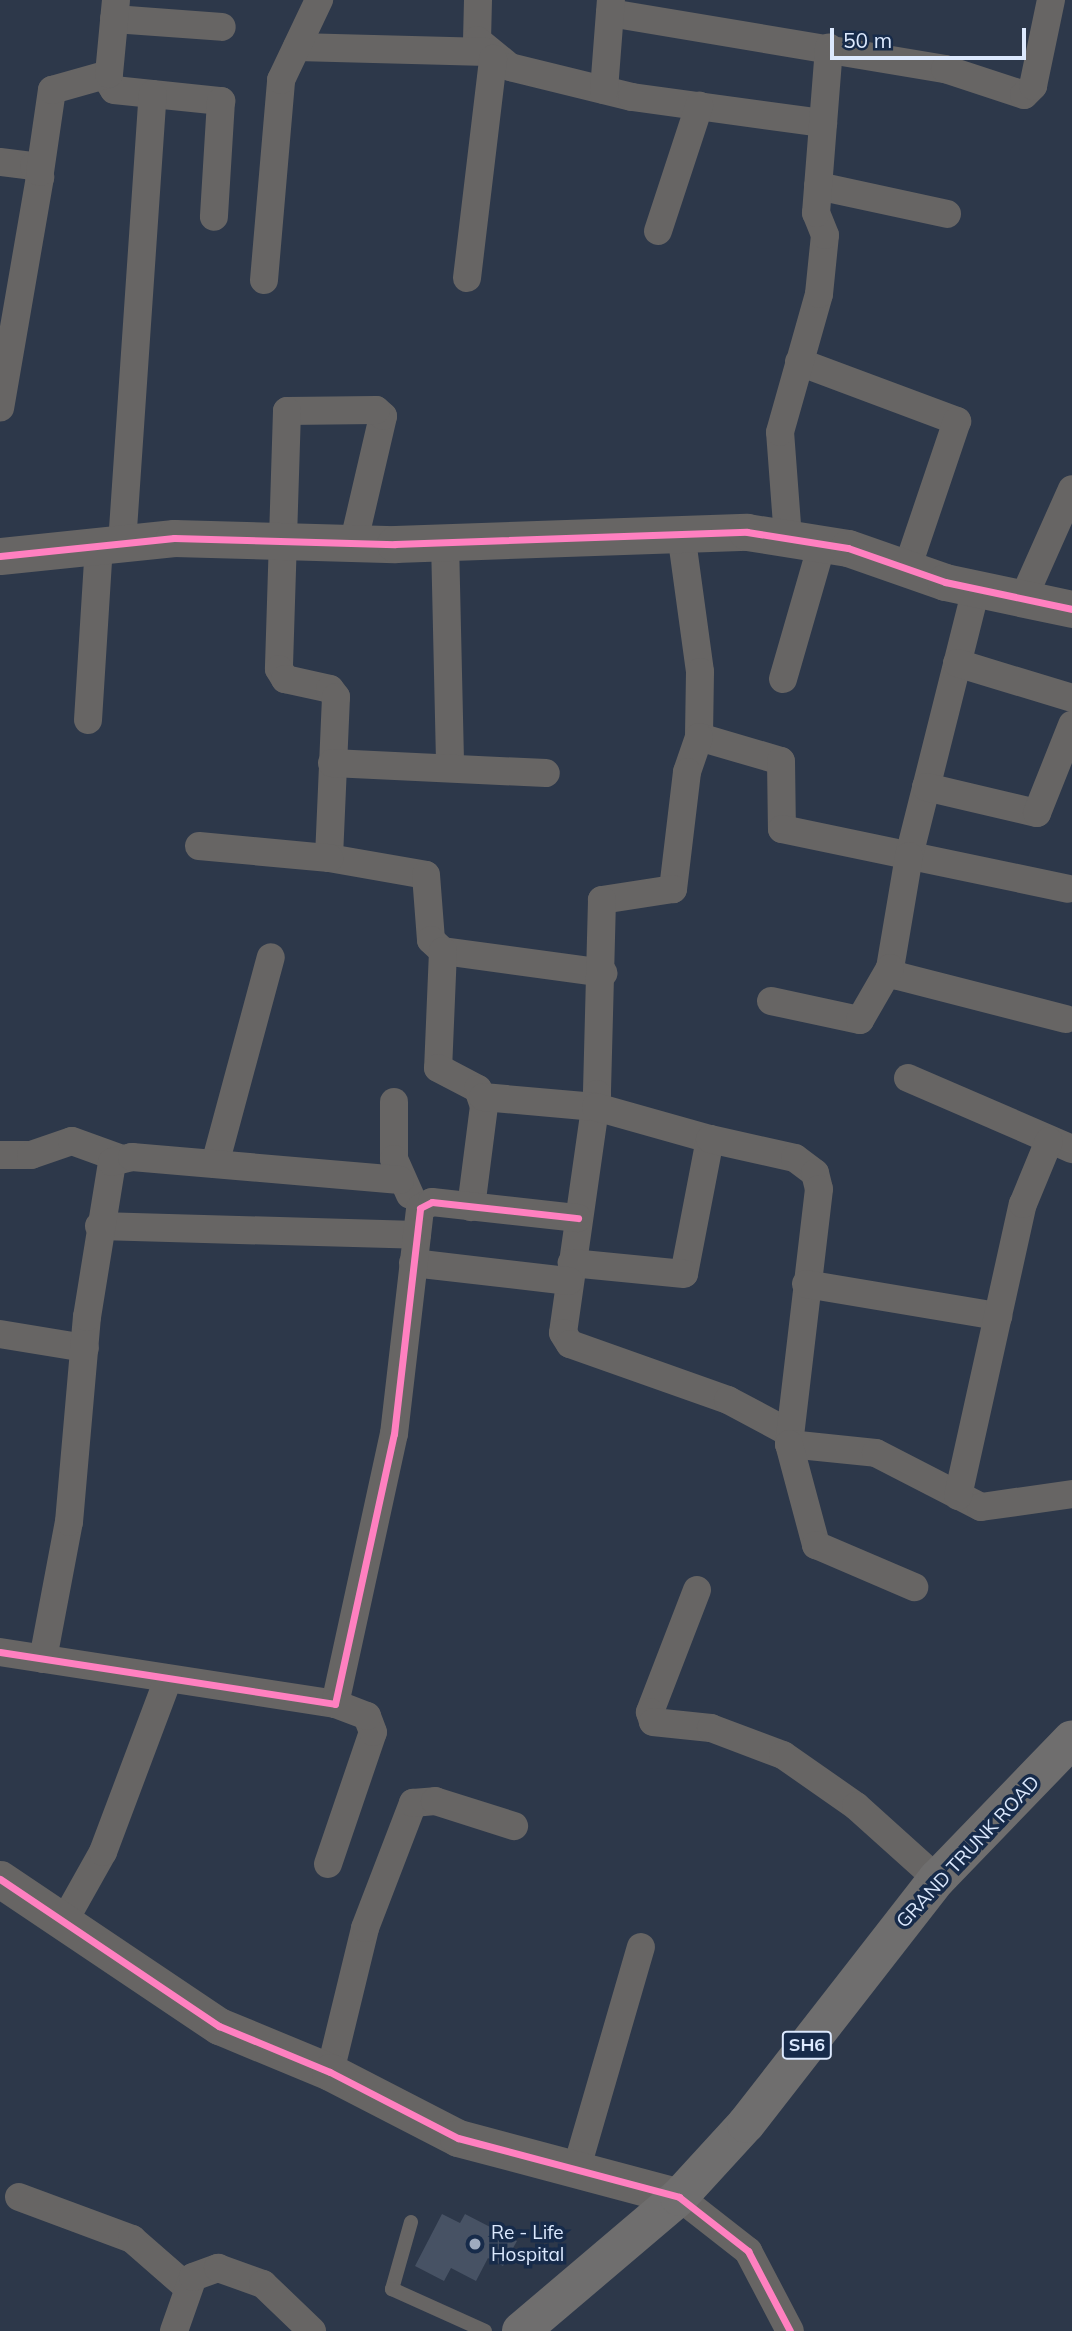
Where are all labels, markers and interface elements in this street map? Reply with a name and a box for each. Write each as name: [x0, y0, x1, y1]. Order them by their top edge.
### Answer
scale bar: [834, 14, 1030, 58]
text: 50 m: [843, 27, 892, 53]
street label: GRAND TRUNK ROAD: [892, 1771, 1044, 1933]
road number: SH6: [781, 2031, 833, 2060]
place label: Re - Life Hospital: [491, 2222, 564, 2266]
marker: Re - Life Hospital: [465, 2234, 485, 2254]

